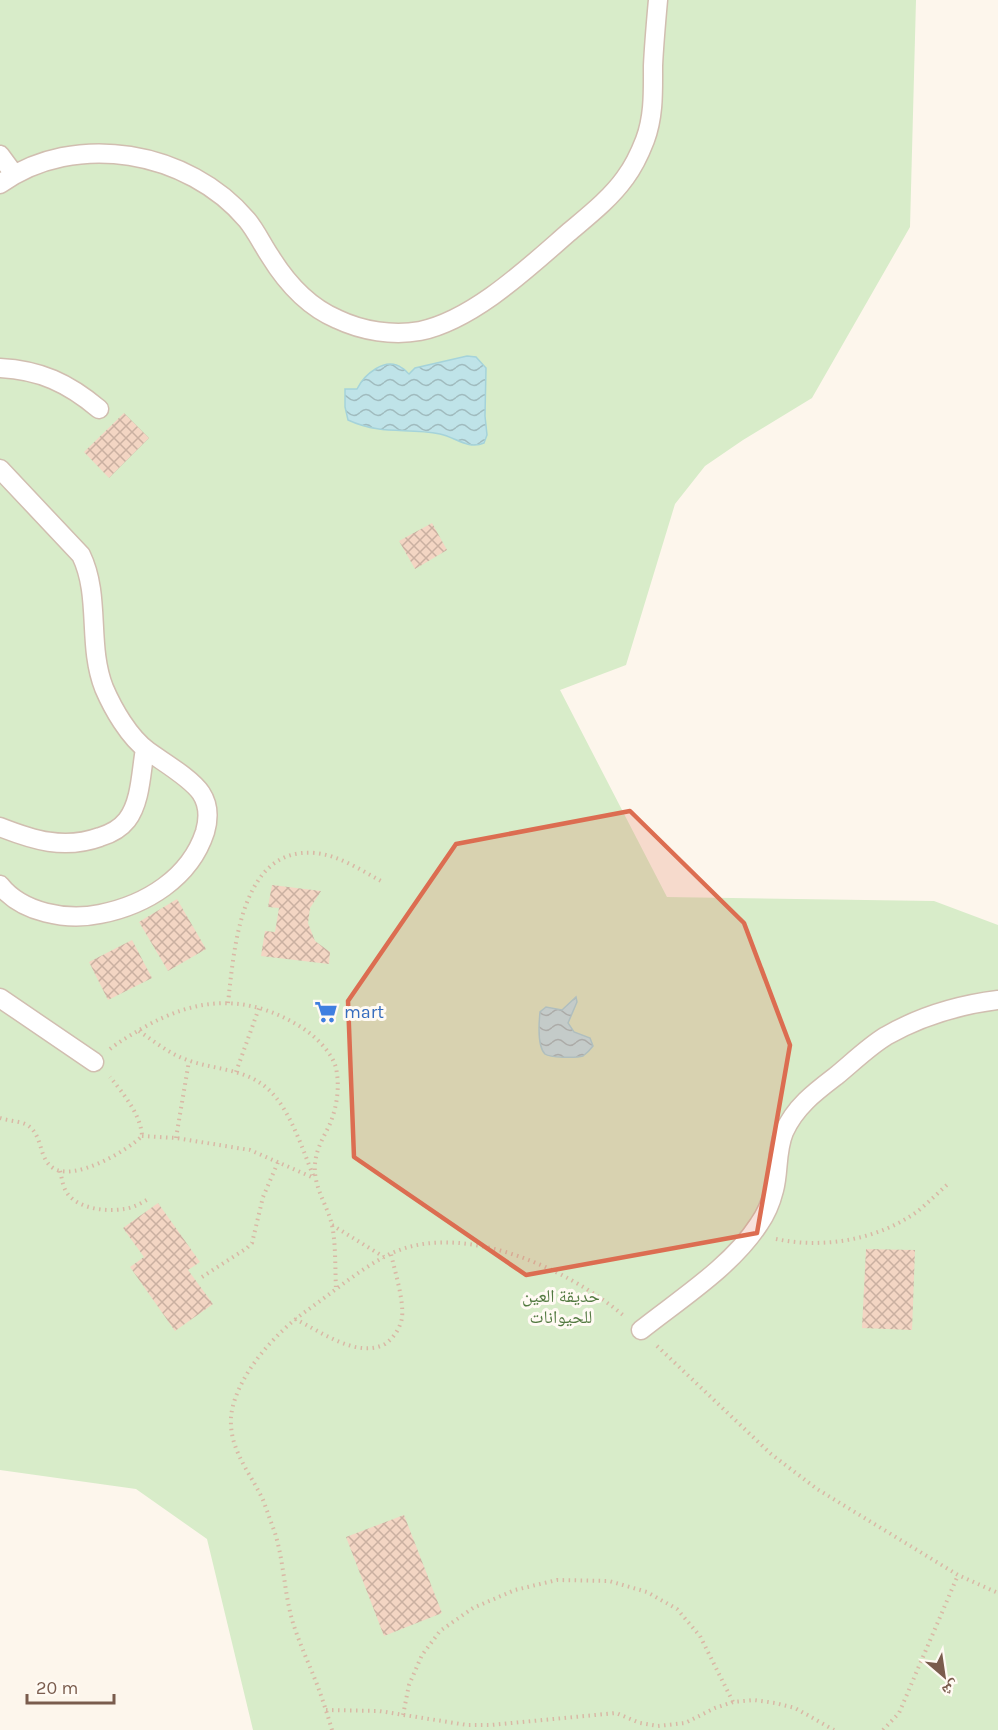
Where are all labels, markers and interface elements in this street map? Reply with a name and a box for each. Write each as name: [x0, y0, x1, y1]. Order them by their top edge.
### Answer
supermarket icon: mart: [313, 999, 339, 1025]
place label: mart: [344, 1001, 384, 1023]
park label: حديقة العين للحيوانات: [522, 1285, 600, 1328]
north arrow: [914, 1646, 974, 1706]
scale bar: [27, 1667, 114, 1705]
text: ش: [939, 1676, 963, 1701]
text: 20 m: [36, 1677, 78, 1699]

